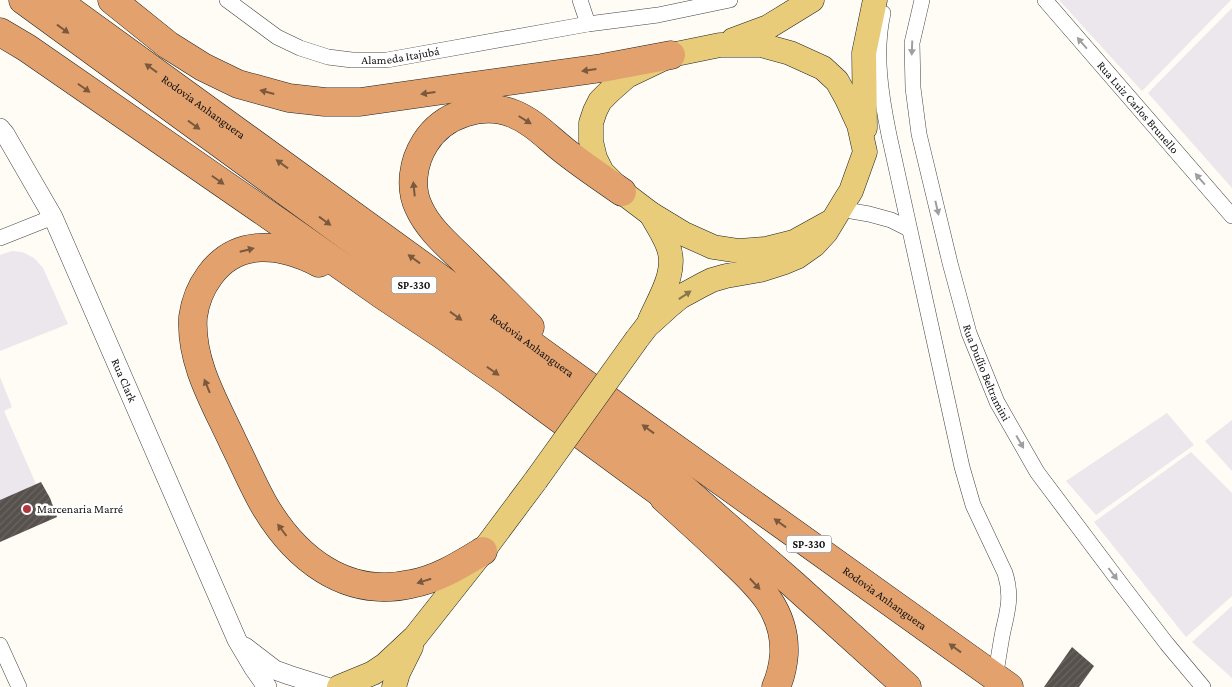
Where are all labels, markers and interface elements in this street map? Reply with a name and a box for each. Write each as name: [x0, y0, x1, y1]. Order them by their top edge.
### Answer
one-way arrow: [56, 24, 70, 34]
one-way arrow: [1076, 38, 1088, 50]
one-way arrow: [908, 40, 916, 56]
street label: Alameda Itajubá: [361, 44, 441, 67]
street label: Rua Luiz Carlos Brunello: [1094, 58, 1182, 156]
one-way arrow: [144, 64, 157, 74]
one-way arrow: [581, 67, 597, 75]
street label: Rodovia Anhanguera: [159, 72, 248, 142]
one-way arrow: [77, 83, 91, 93]
one-way arrow: [259, 87, 274, 95]
one-way arrow: [420, 89, 436, 97]
one-way arrow: [519, 115, 532, 125]
one-way arrow: [187, 119, 200, 130]
one-way arrow: [275, 159, 289, 169]
one-way arrow: [1194, 174, 1206, 186]
one-way arrow: [211, 175, 225, 185]
one-way arrow: [410, 180, 418, 196]
one-way arrow: [933, 200, 941, 215]
one-way arrow: [318, 215, 331, 226]
one-way arrow: [240, 246, 255, 254]
one-way arrow: [407, 254, 421, 264]
road number: SP-330: [392, 276, 436, 294]
one-way arrow: [678, 290, 691, 300]
street label: Rodovia Anhanguera: [487, 310, 577, 380]
one-way arrow: [449, 311, 462, 322]
street label: Rua Duílio Beltramini: [960, 323, 1013, 423]
street label: Rua Clark: [108, 356, 140, 405]
one-way arrow: [487, 366, 500, 376]
one-way arrow: [203, 379, 211, 393]
one-way arrow: [641, 424, 655, 434]
one-way arrow: [1016, 434, 1024, 449]
place label: Marcenaria Marré: [37, 502, 123, 516]
marker: Marcenaria Marré: [21, 503, 33, 515]
one-way arrow: [774, 519, 787, 529]
one-way arrow: [276, 524, 287, 537]
road number: SP-330: [786, 536, 832, 552]
street label: Rodovia Anhanguera: [840, 563, 930, 633]
one-way arrow: [1108, 567, 1119, 580]
one-way arrow: [416, 577, 431, 585]
one-way arrow: [749, 577, 761, 589]
one-way arrow: [949, 643, 962, 654]

